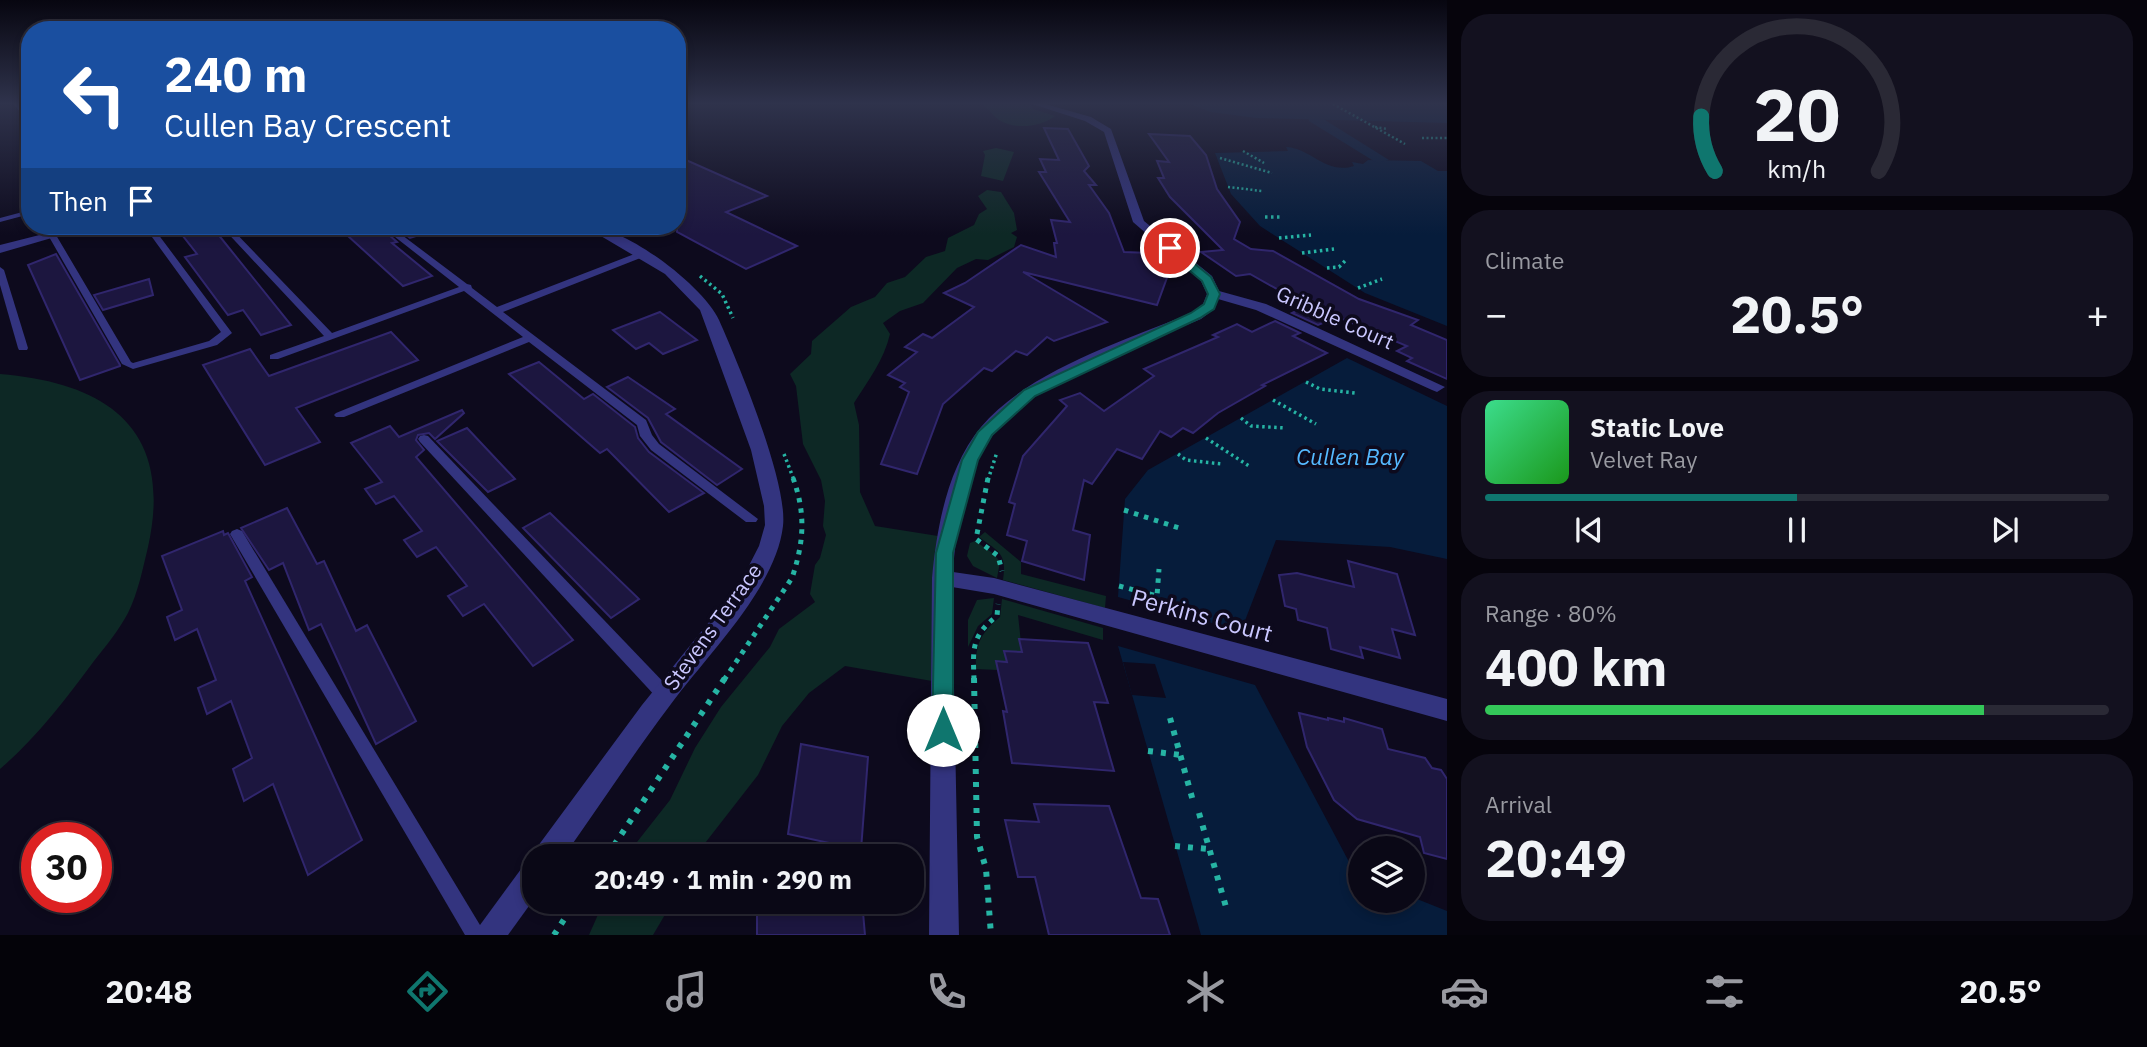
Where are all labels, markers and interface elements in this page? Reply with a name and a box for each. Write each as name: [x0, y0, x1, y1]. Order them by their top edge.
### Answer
text: 240 m: [164, 42, 308, 105]
icon: left: [49, 49, 140, 140]
text: 20: [1753, 66, 1841, 161]
text: Cullen Bay Crescent: [164, 104, 451, 146]
text: km/h: [1768, 152, 1826, 185]
icon: arrive: [122, 182, 160, 220]
text: Then: [49, 184, 108, 218]
pin: [1140, 218, 1200, 278]
icon: arrive: [1151, 229, 1189, 267]
text: Climate: [1485, 245, 1564, 275]
street label: Gribble Court: [1272, 279, 1399, 356]
text: 20.5°: [1730, 280, 1864, 347]
text: −: [1485, 289, 1508, 338]
text: +: [2086, 289, 2109, 338]
text: Static Love: [1590, 410, 1724, 444]
water label: Cullen Bay: [1296, 441, 1405, 471]
text: Velvet Ray: [1590, 444, 1697, 474]
icon: previous: [1570, 511, 1608, 549]
icon: pause: [1778, 511, 1816, 549]
icon: next: [1986, 511, 2024, 549]
street label: Stevens Terrace: [657, 557, 768, 695]
street label: Perkins Court: [1128, 581, 1276, 649]
text: Range · 80%: [1485, 598, 1617, 628]
text: 400 km: [1485, 633, 1667, 700]
position arrow: [906, 693, 980, 767]
text: Arrival: [1485, 789, 1552, 819]
speed limit sign: 30: [21, 822, 112, 913]
text: 20:49: [1485, 824, 1627, 891]
map controls: [1348, 836, 1425, 913]
button: layers: [1348, 836, 1425, 913]
text: 20:49 · 1 min · 290 m: [594, 862, 852, 896]
icon: directions: [403, 967, 452, 1016]
icon: music: [662, 967, 711, 1016]
icon: phone: [922, 967, 971, 1016]
icon: climate: [1181, 967, 1230, 1016]
icon: car: [1440, 967, 1489, 1016]
icon: filters: [1700, 967, 1749, 1016]
text: 20:48: [105, 970, 193, 1012]
text: 20.5°: [1959, 970, 2042, 1012]

